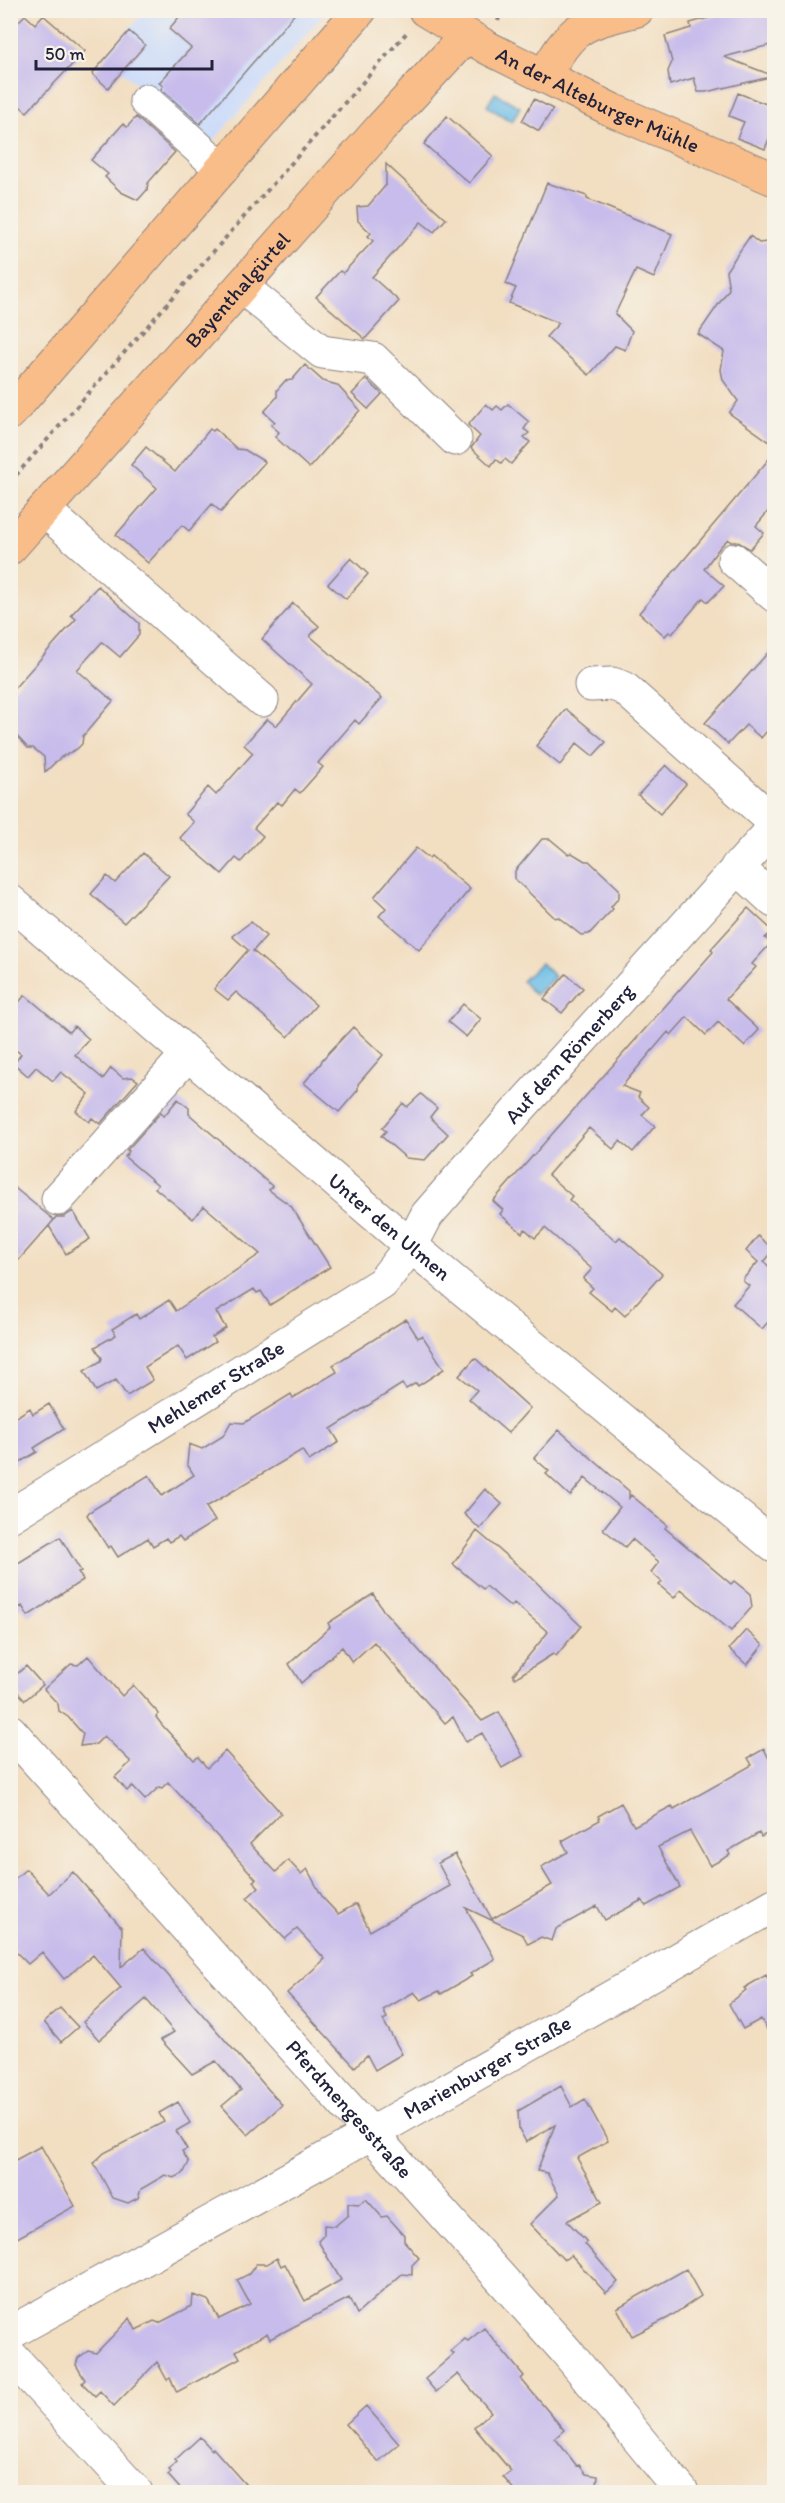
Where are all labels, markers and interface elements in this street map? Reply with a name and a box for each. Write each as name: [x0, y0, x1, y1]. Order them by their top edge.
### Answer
scale bar: [36, 33, 212, 71]
street label: An der Alteburger Mühle: [492, 41, 703, 158]
text: 50 m: [45, 43, 85, 65]
street label: Bayenthalgürtel: [180, 227, 295, 353]
street label: Auf dem Römerberg: [499, 978, 639, 1128]
street label: Unter den Ulmen: [323, 1167, 456, 1286]
street label: Mehlemer Straße: [143, 1334, 289, 1439]
street label: Marienburger Straße: [399, 2010, 575, 2125]
street label: Pferdmengesstraße: [281, 2034, 418, 2183]

